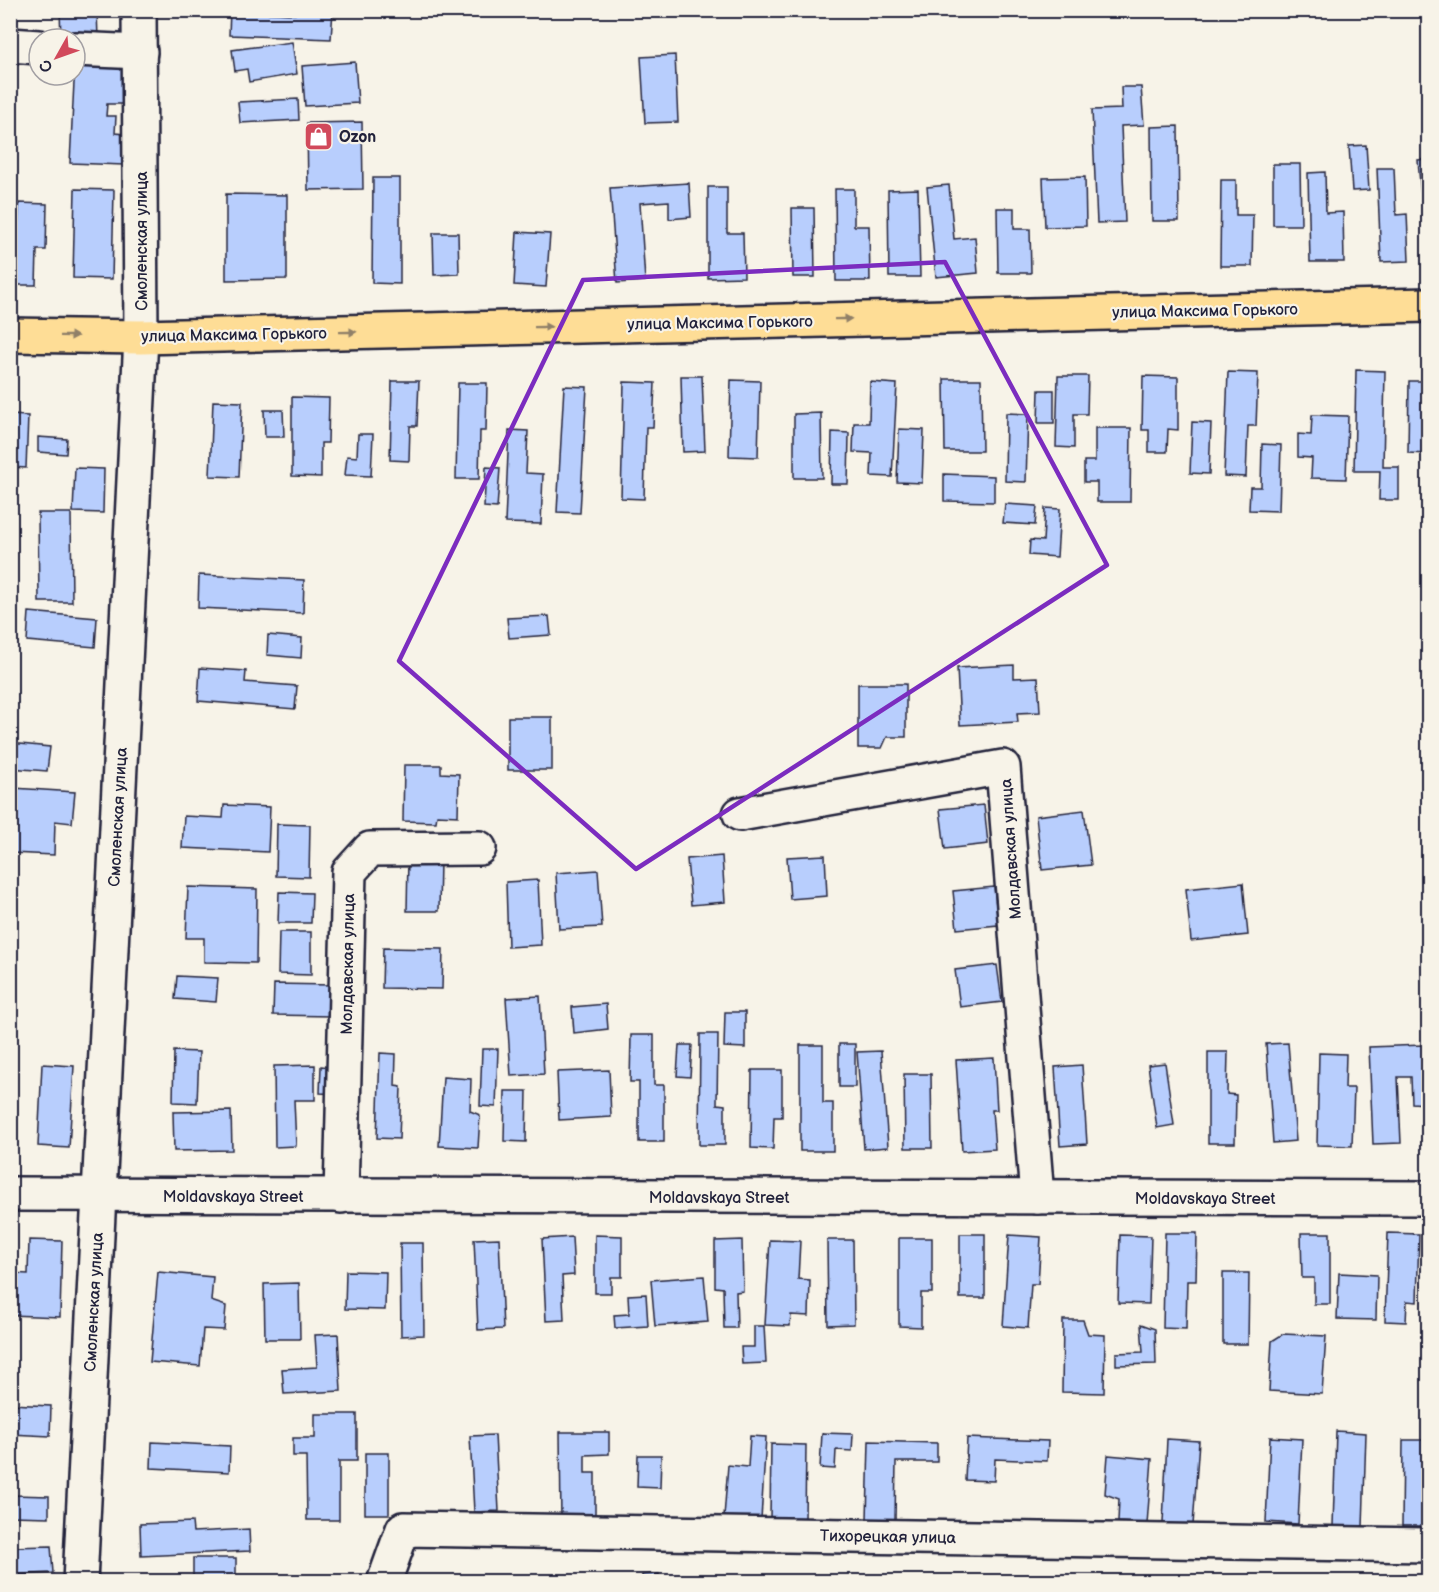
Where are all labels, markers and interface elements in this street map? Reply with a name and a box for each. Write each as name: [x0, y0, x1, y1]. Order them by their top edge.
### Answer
north arrow: [27, 27, 87, 87]
text: С: [36, 55, 58, 76]
shop icon: Ozon: [302, 120, 334, 152]
place label: Ozon: [339, 128, 376, 147]
street label: Смоленская улица: [133, 171, 152, 311]
street label: улица Максима Горького: [1112, 300, 1298, 323]
street label: улица Максима Горького: [627, 312, 813, 335]
one-way arrow: [833, 315, 852, 324]
one-way arrow: [533, 322, 552, 332]
street label: улица Максима Горького: [141, 324, 327, 347]
one-way arrow: [338, 327, 357, 336]
one-way arrow: [59, 331, 78, 341]
street label: Смоленская улица: [105, 746, 132, 887]
street label: Молдавская улица: [997, 777, 1026, 920]
street label: Молдавская улица: [338, 893, 359, 1035]
street label: Moldavskaya Street: [163, 1188, 303, 1207]
street label: Moldavskaya Street: [649, 1189, 789, 1208]
street label: Moldavskaya Street: [1135, 1190, 1275, 1209]
street label: Смоленская улица: [81, 1231, 108, 1372]
street label: Тихорецкая улица: [820, 1527, 957, 1548]

